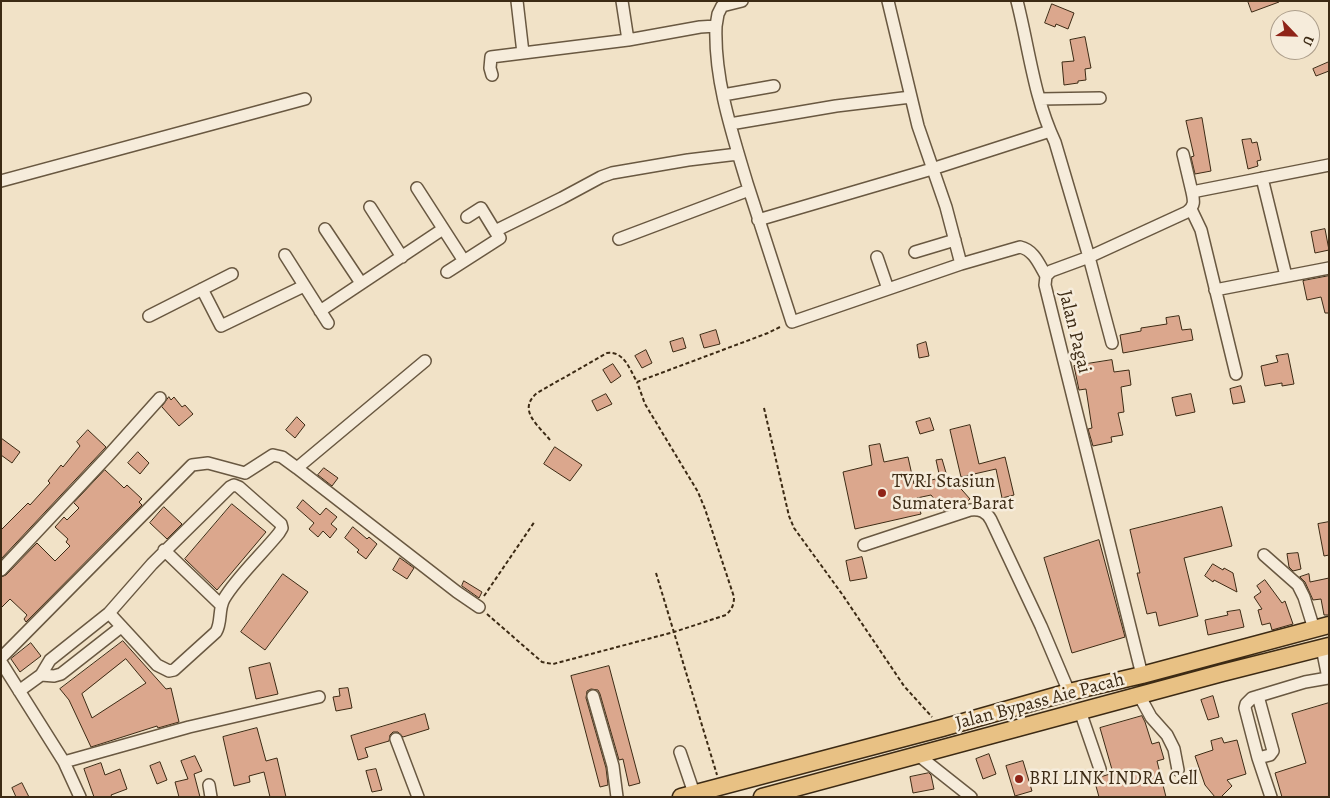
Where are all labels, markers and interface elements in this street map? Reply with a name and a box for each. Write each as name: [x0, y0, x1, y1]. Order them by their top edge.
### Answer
north arrow: [1270, 10, 1320, 60]
text: U: [1298, 33, 1319, 49]
street label: Jalan Pagai: [1053, 288, 1095, 376]
place label: TVRI Stasiun Sumatera Barat: [892, 471, 1014, 515]
marker: TVRI Stasiun Sumatera Barat: [876, 487, 888, 499]
street label: Jalan Bypass Aie Pacah: [953, 668, 1127, 736]
place label: BRI LINK INDRA Cell: [1029, 768, 1198, 790]
marker: BRI LINK INDRA Cell: [1013, 773, 1025, 785]

